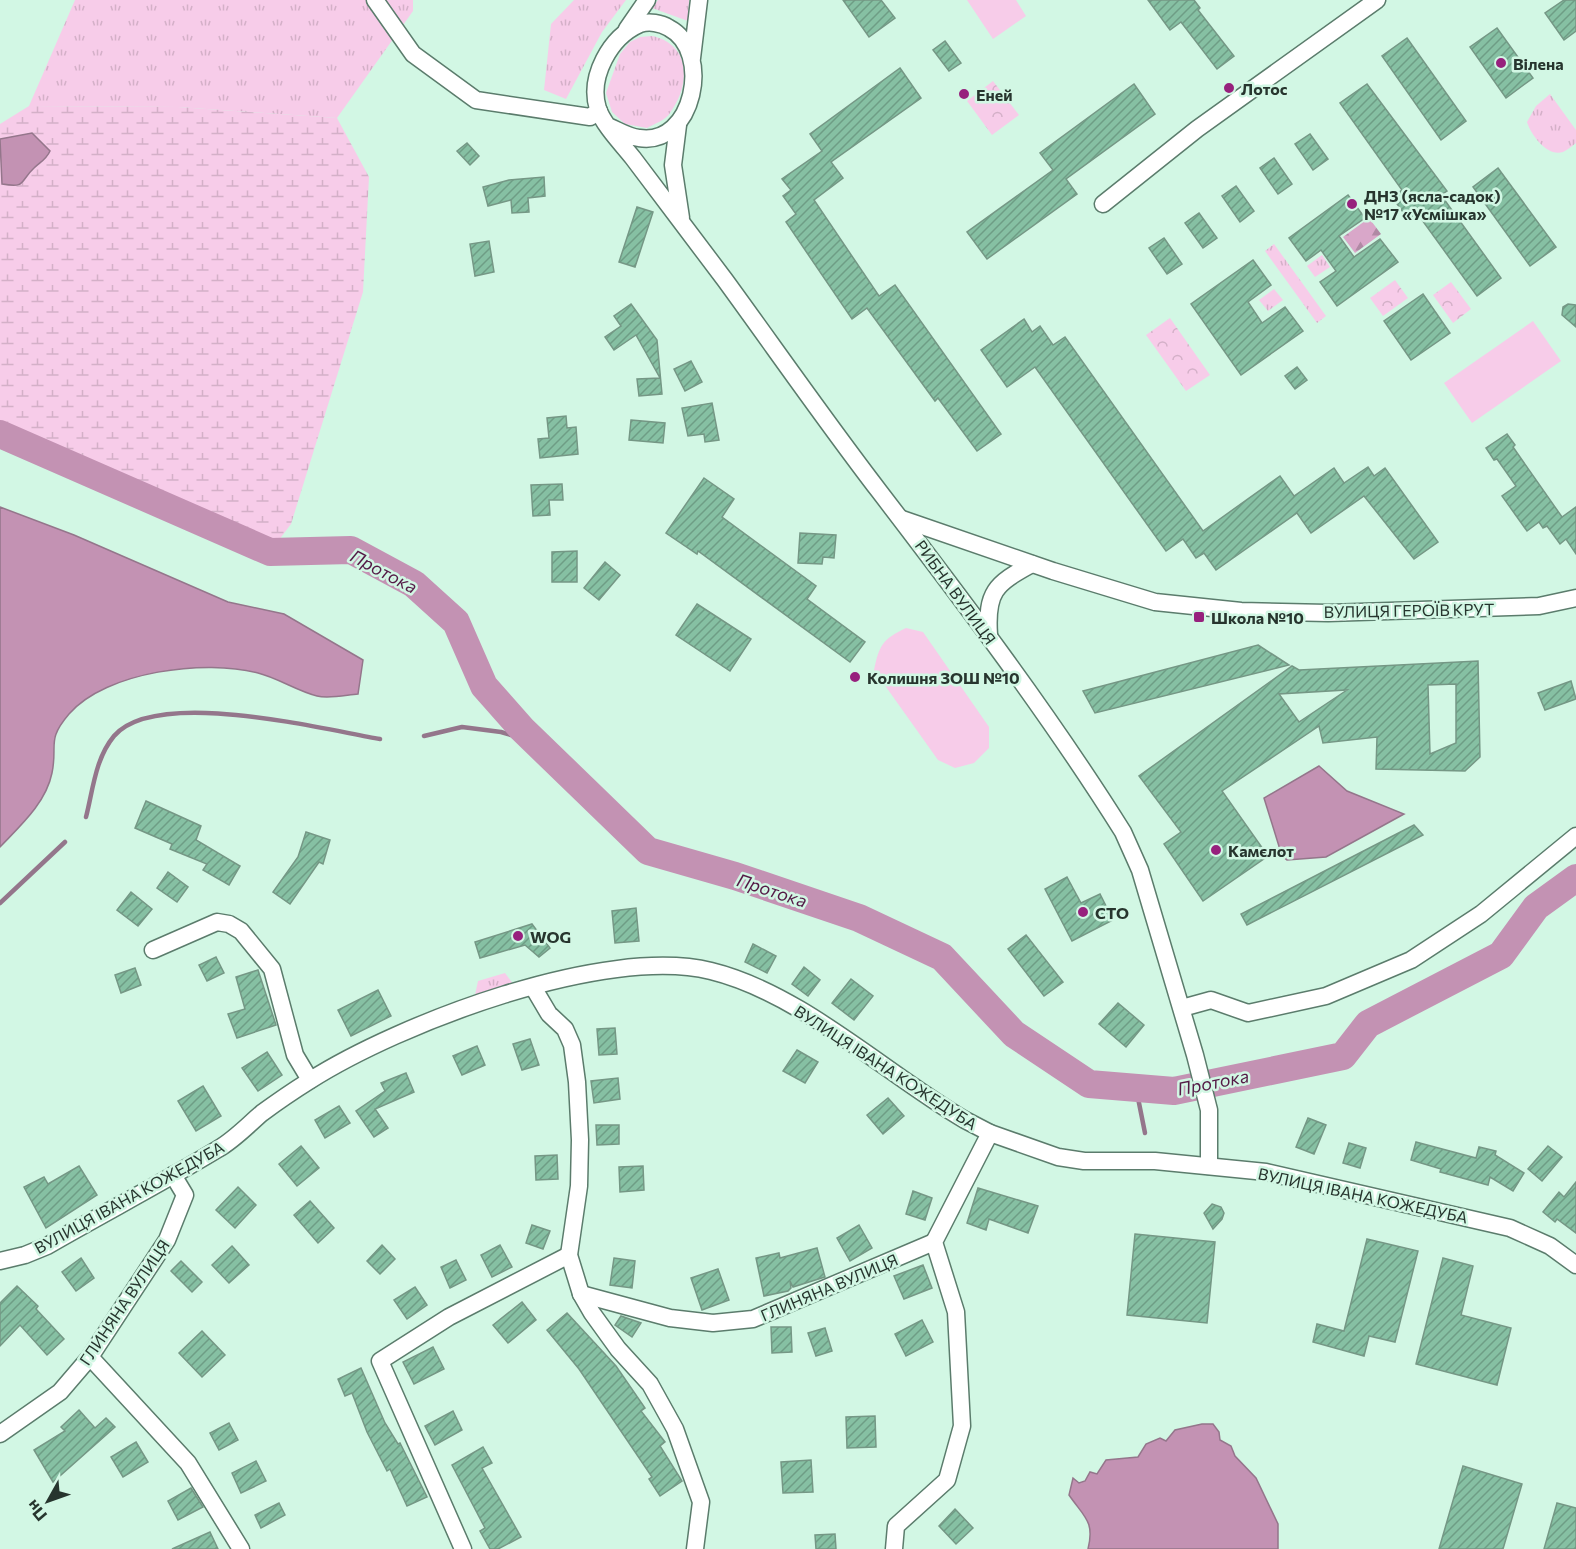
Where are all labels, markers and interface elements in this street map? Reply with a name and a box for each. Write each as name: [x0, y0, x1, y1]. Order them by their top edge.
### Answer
place label: Вілена: [1513, 54, 1564, 73]
marker: Вілена: [1494, 56, 1508, 70]
place label: Лотос: [1241, 79, 1288, 98]
marker: Лотос: [1222, 81, 1236, 95]
place label: Еней: [976, 85, 1013, 104]
marker: Еней: [957, 87, 971, 101]
place label: ДНЗ (ясла-садок) №17 «Усмішка»: [1364, 186, 1500, 223]
marker: ДНЗ (ясла-садок) №17 «Усмішка»: [1345, 197, 1359, 211]
street label: РИБНА ВУЛИЦЯ: [912, 536, 1000, 648]
water label: Протока: [347, 544, 421, 598]
street label: ВУЛИЦЯ ГЕРОЇВ КРУТ: [1324, 599, 1494, 621]
place label: Школа №10: [1211, 608, 1304, 627]
marker: Школа №10: [1192, 610, 1206, 624]
place label: Колишня ЗОШ №10: [867, 668, 1020, 687]
marker: Колишня ЗОШ №10: [848, 670, 862, 684]
place label: Камєлот: [1228, 841, 1294, 860]
marker: Камєлот: [1209, 843, 1223, 857]
water label: Протока: [734, 868, 810, 912]
place label: СТО: [1095, 903, 1129, 922]
marker: СТО: [1076, 905, 1090, 919]
place label: WOG: [530, 927, 571, 946]
marker: WOG: [511, 929, 525, 943]
street label: ВУЛИЦЯ ІВАНА КОЖЕДУБА: [791, 1001, 981, 1133]
water label: Протока: [1175, 1064, 1251, 1100]
street label: ВУЛИЦЯ ІВАНА КОЖЕДУБА: [31, 1137, 227, 1257]
street label: ВУЛИЦЯ ІВАНА КОЖЕДУБА: [1256, 1163, 1470, 1227]
street label: ГЛИНЯНА ВУЛИЦЯ: [75, 1236, 173, 1368]
street label: ГЛИНЯНА ВУЛИЦЯ: [757, 1249, 901, 1325]
north arrow: [18, 1471, 78, 1531]
text: Пн: [22, 1497, 50, 1525]

